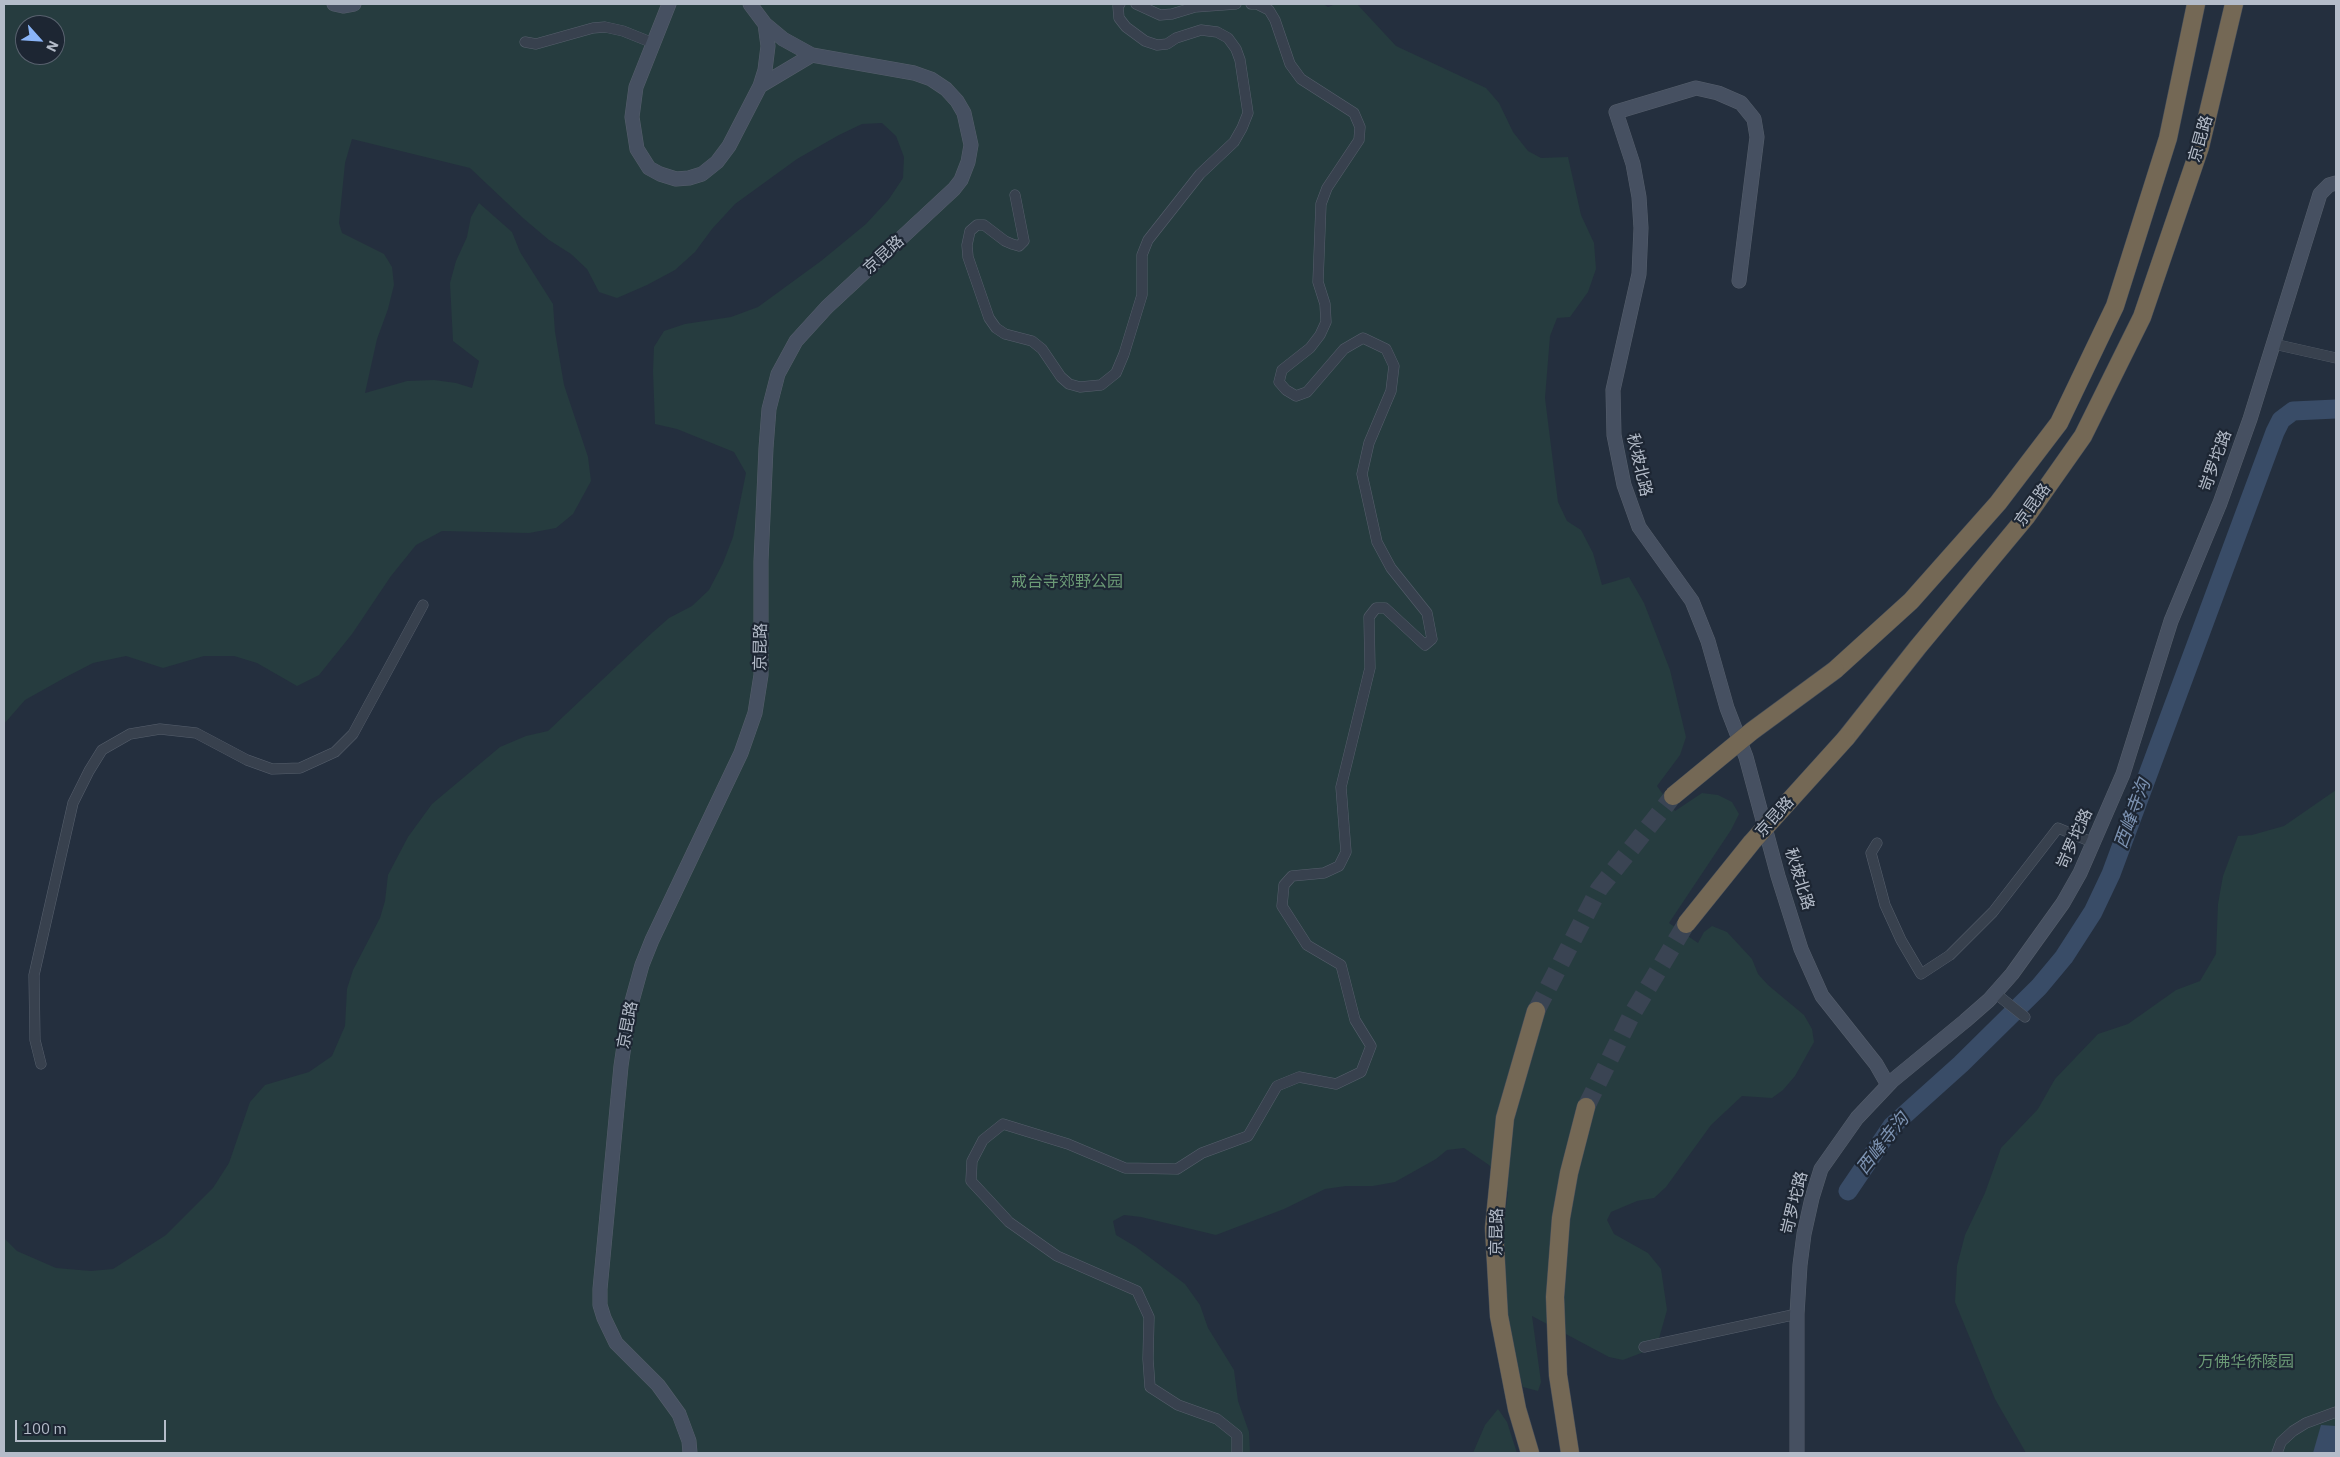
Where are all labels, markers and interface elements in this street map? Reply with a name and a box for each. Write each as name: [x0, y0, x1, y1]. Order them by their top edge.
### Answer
north arrow: [15, 15, 65, 65]
text: N: [42, 38, 63, 55]
street label: 京昆路: [2185, 113, 2217, 165]
street label: 京昆路: [860, 232, 908, 278]
street label: 岢罗坨路: [2196, 428, 2236, 494]
street label: 秋坡北路: [1622, 432, 1656, 498]
street label: 京昆路: [2011, 480, 2055, 530]
park label: 戒台寺郊野公园: [1011, 572, 1123, 592]
street label: 京昆路: [751, 623, 771, 671]
water label: 西峰寺沟: [2111, 776, 2155, 852]
street label: 京昆路: [1752, 793, 1798, 841]
street label: 岢罗坨路: [2053, 806, 2097, 872]
street label: 秋坡北路: [1780, 846, 1818, 912]
street label: 京昆路: [614, 1000, 642, 1050]
water label: 西峰寺沟: [1852, 1109, 1914, 1179]
street label: 岢罗坨路: [1778, 1170, 1812, 1236]
street label: 京昆路: [1487, 1208, 1507, 1256]
park label: 万佛华侨陵园: [2198, 1352, 2294, 1372]
scale bar: [18, 1410, 169, 1442]
text: 100 m: [23, 1419, 67, 1438]

